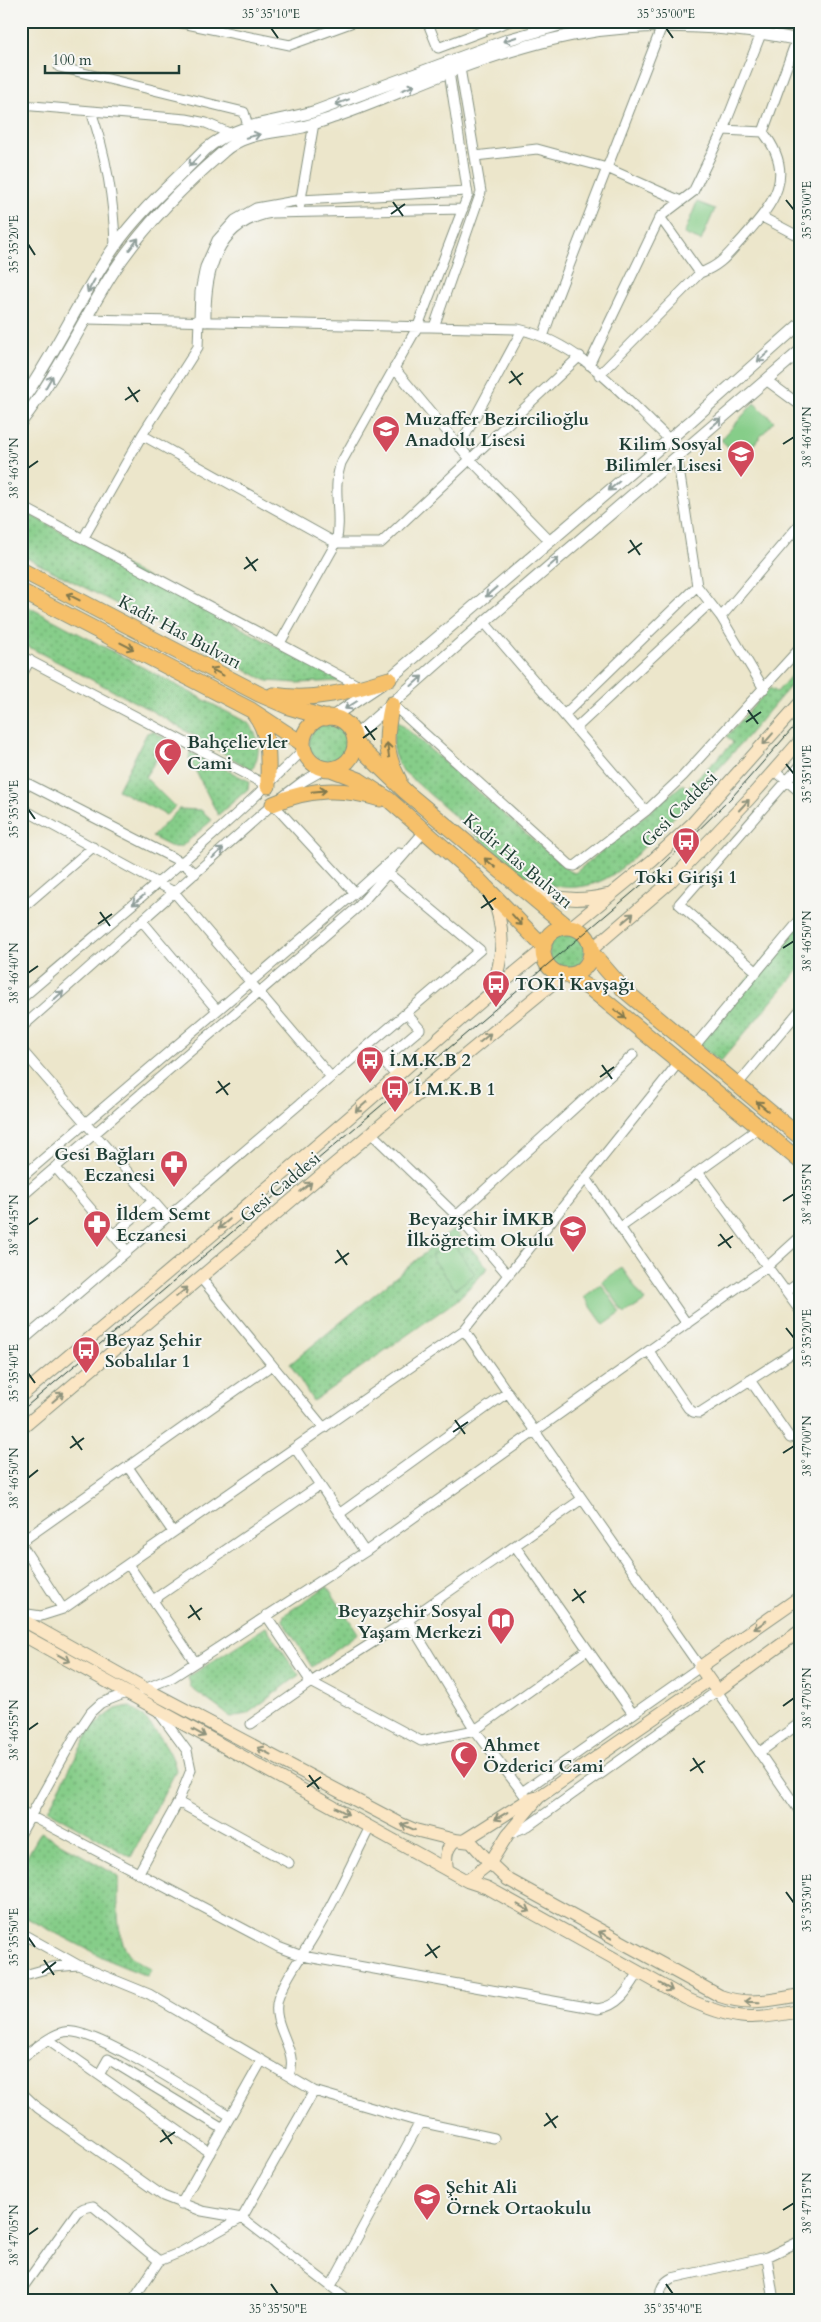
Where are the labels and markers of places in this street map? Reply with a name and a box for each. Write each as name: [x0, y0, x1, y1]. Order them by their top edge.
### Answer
place label: Muzaffer Bezircilioğlu Anadolu Lisesi: [405, 407, 590, 453]
school or university icon: Muzaffer Bezircilioğlu Anadolu Lisesi: [371, 414, 401, 453]
place label: Kilim Sosyal Bilimler Lisesi: [605, 432, 722, 478]
school or university icon: Kilim Sosyal Bilimler Lisesi: [726, 439, 756, 478]
place label: Bahçelievler Cami: [187, 730, 289, 776]
mosque icon: Bahçelievler Cami: [153, 737, 183, 776]
bus stop icon: Toki Girişi 1: [671, 826, 701, 865]
place label: Toki Girişi 1: [634, 865, 738, 890]
bus stop icon: TOKİ Kavşağı: [481, 969, 511, 1008]
place label: TOKİ Kavşağı: [515, 972, 635, 997]
bus stop icon: İ.M.K.B 2: [355, 1045, 385, 1084]
place label: İ.M.K.B 2: [389, 1048, 471, 1073]
bus stop icon: İ.M.K.B 1: [380, 1074, 410, 1113]
place label: İ.M.K.B 1: [414, 1077, 496, 1102]
place label: Gesi Bağları Eczanesi: [54, 1142, 155, 1188]
pharmacy icon: Gesi Bağları Eczanesi: [159, 1149, 189, 1188]
place label: İldem Semt Eczanesi: [116, 1202, 211, 1248]
place label: Beyazşehir İMKB İlköğretim Okulu: [407, 1207, 554, 1253]
pharmacy icon: İldem Semt Eczanesi: [82, 1209, 112, 1248]
school or university icon: Beyazşehir İMKB İlköğretim Okulu: [558, 1214, 588, 1253]
place label: Beyaz Şehir Sobalılar 1: [105, 1328, 202, 1374]
bus stop icon: Beyaz Şehir Sobalılar 1: [71, 1335, 101, 1374]
place label: Beyazşehir Sosyal Yaşam Merkezi: [338, 1599, 482, 1645]
library icon: Beyazşehir Sosyal Yaşam Merkezi: [486, 1606, 516, 1645]
place label: Ahmet Özderici Cami: [483, 1733, 604, 1779]
mosque icon: Ahmet Özderici Cami: [449, 1740, 479, 1779]
place label: Şehit Ali Örnek Ortaokulu: [446, 2175, 592, 2221]
school or university icon: Şehit Ali Örnek Ortaokulu: [412, 2182, 442, 2221]

